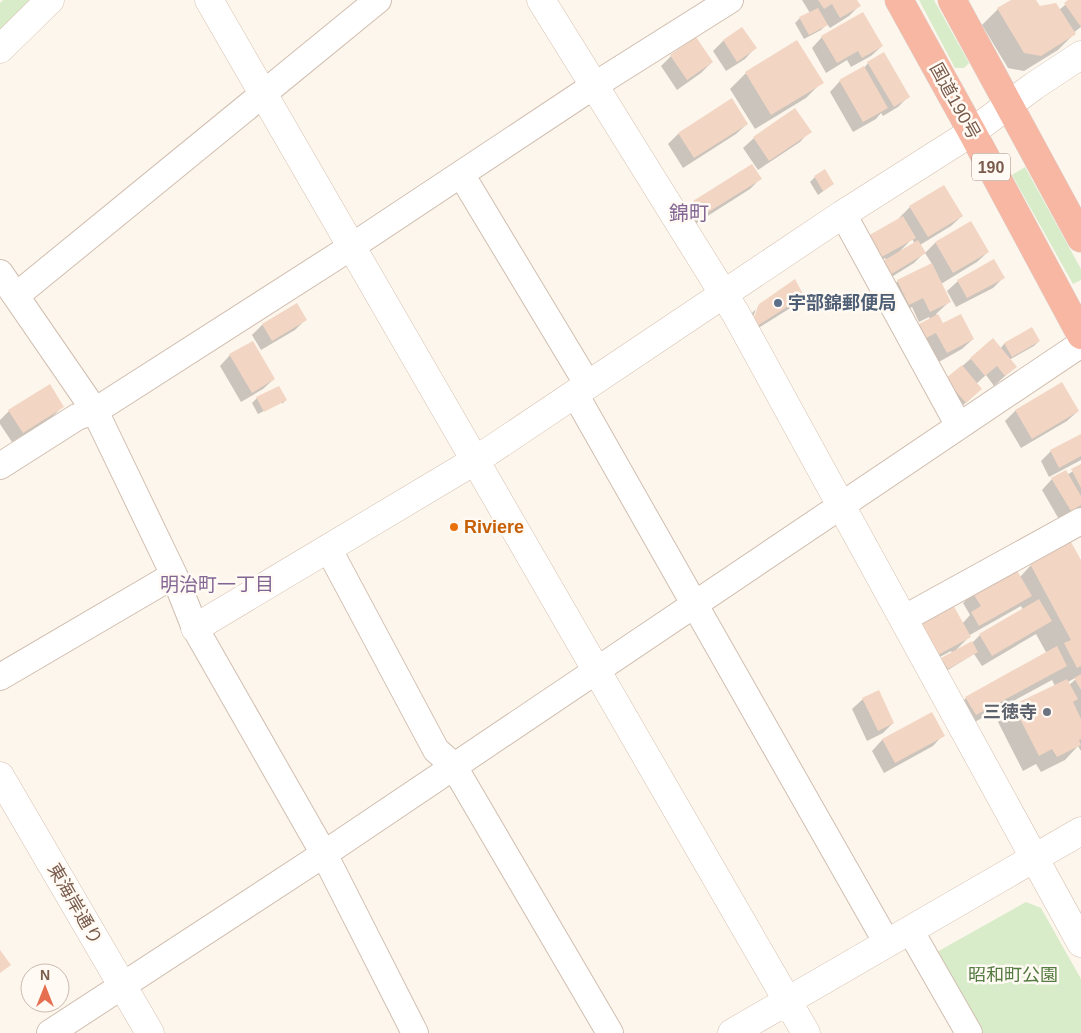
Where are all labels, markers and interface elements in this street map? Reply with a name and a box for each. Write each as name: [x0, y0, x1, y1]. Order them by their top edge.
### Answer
street label: 国道190号: [926, 59, 984, 143]
road number: 190: [972, 154, 1010, 180]
district label: 錦町: [669, 202, 709, 224]
place label: 宇部錦郵便局: [788, 293, 896, 313]
marker: 宇部錦郵便局: [772, 297, 784, 309]
place label: Riviere: [464, 517, 524, 537]
marker: Riviere: [448, 521, 460, 533]
district label: 明治町一丁目: [160, 574, 274, 595]
place label: 三徳寺: [983, 702, 1037, 722]
marker: 三徳寺: [1041, 706, 1053, 718]
street label: 東海岸通り: [44, 860, 106, 948]
north arrow: [20, 963, 70, 1013]
park label: 昭和町公園: [968, 965, 1058, 985]
text: N: [40, 967, 50, 983]

